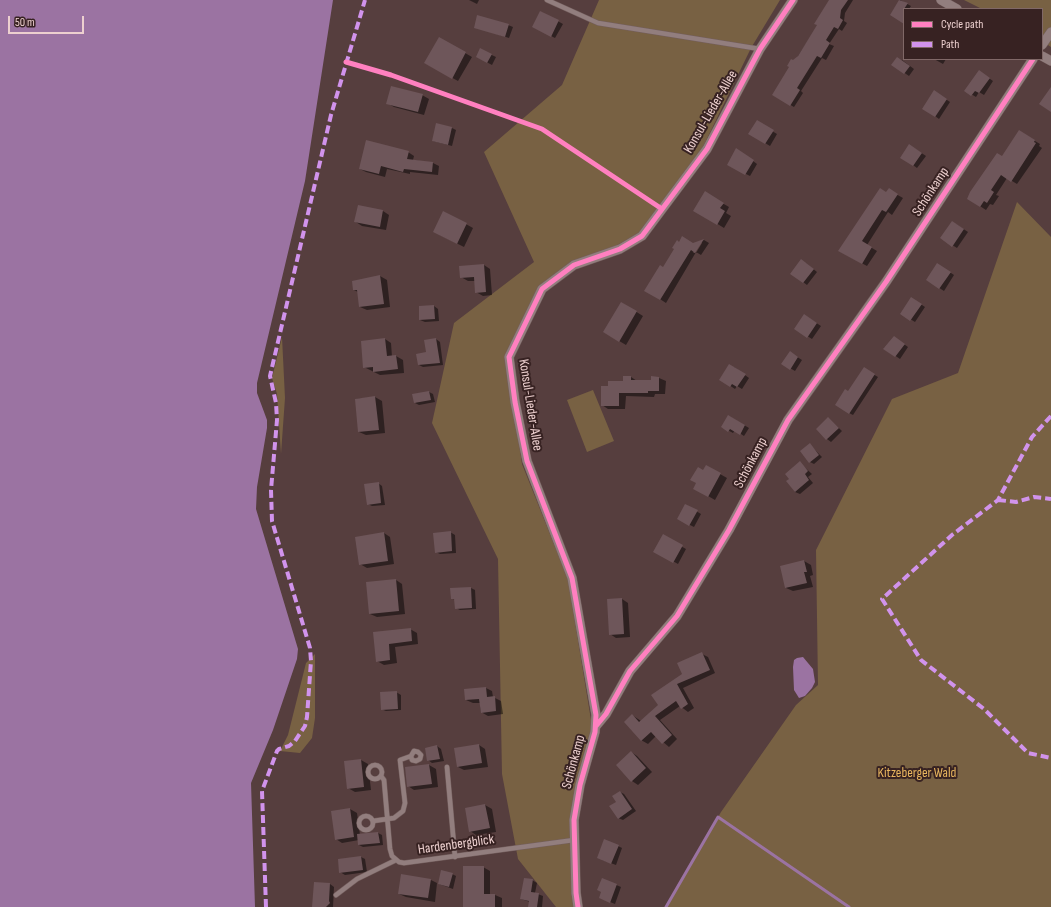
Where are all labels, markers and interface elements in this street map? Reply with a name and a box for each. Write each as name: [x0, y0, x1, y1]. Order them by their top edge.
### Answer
scale bar: [10, 8, 86, 34]
legend: [903, 8, 1043, 60]
text: 50 m: [15, 15, 35, 30]
text: Cycle path: [941, 17, 983, 32]
text: Path: [941, 37, 959, 52]
street label: Konsul-Lieder-Allee: [681, 68, 741, 156]
street label: Schönkamp: [909, 164, 953, 220]
street label: Konsul-Lieder-Allee: [514, 358, 546, 452]
street label: Schönkamp: [731, 435, 771, 491]
street label: Schönkamp: [559, 733, 589, 791]
park label: Kitzeberger Wald: [878, 765, 956, 781]
street label: Hardenbergblick: [417, 831, 495, 859]

